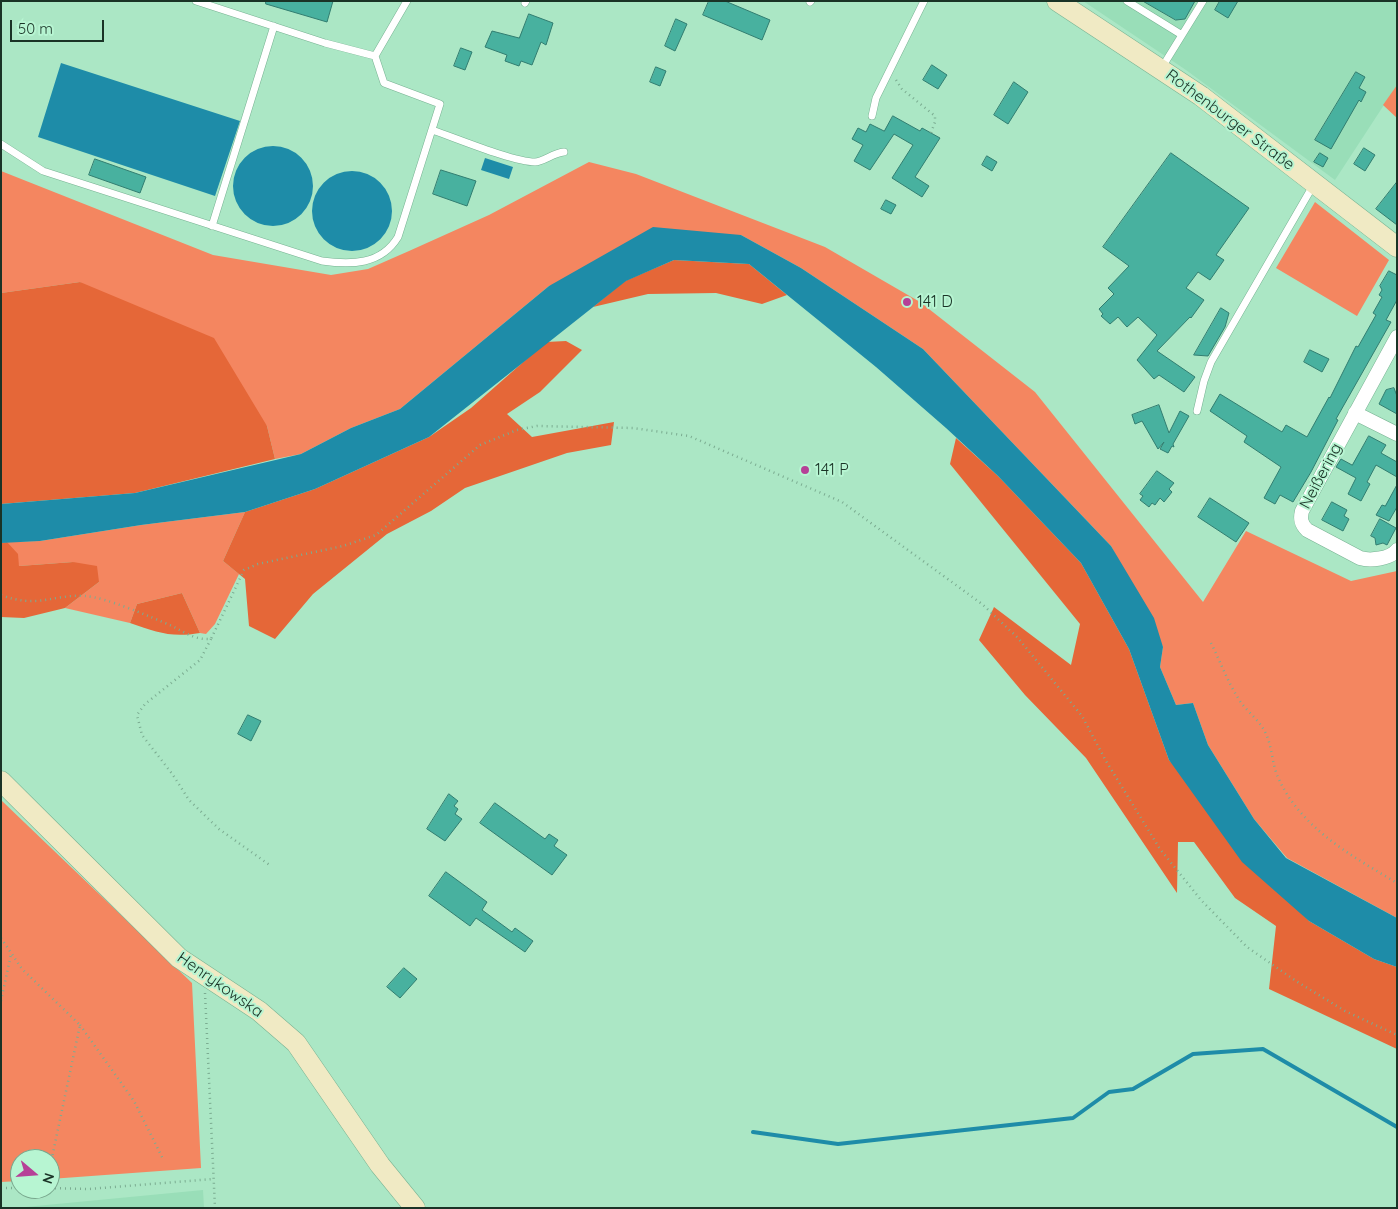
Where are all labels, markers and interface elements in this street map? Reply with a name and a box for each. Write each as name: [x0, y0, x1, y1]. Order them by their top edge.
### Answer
scale bar: [12, 10, 106, 42]
text: 50 m: [18, 19, 53, 38]
street label: Rothenburger Straße: [1162, 65, 1298, 175]
place label: 141 D: [917, 292, 953, 312]
marker: 141 D: [901, 296, 913, 308]
street label: Neißering: [1296, 440, 1346, 512]
place label: 141 P: [815, 460, 849, 480]
marker: 141 P: [799, 464, 811, 476]
street label: Henrykowska: [173, 948, 267, 1022]
north arrow: [10, 1149, 60, 1199]
text: N: [38, 1171, 58, 1186]

